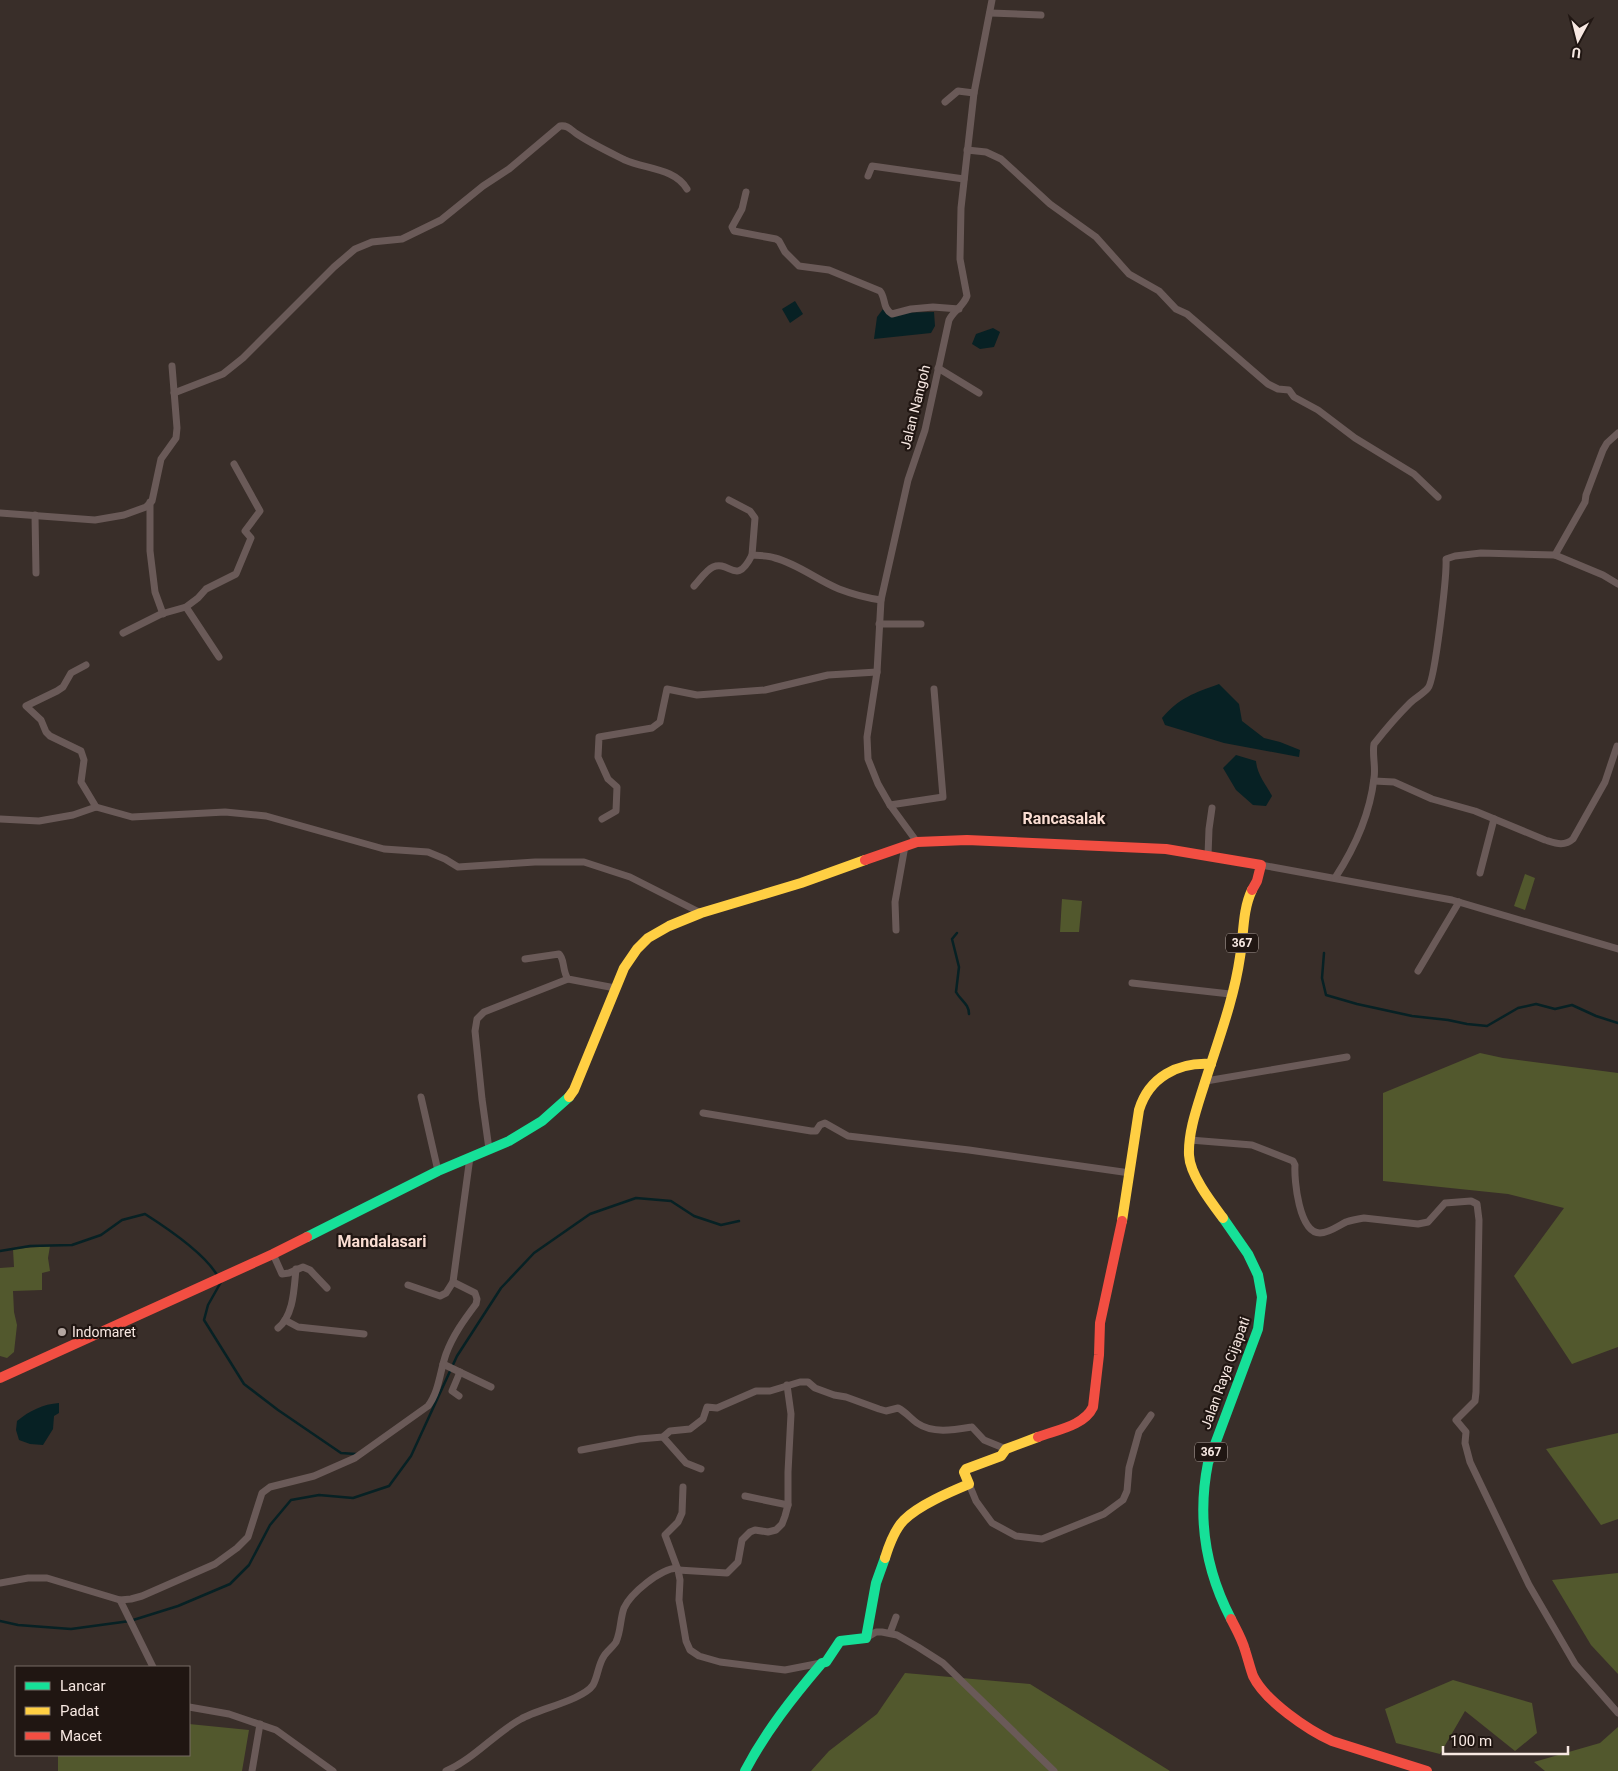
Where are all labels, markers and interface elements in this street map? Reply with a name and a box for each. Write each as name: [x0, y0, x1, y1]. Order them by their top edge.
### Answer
north arrow: [1553, 15, 1603, 65]
text: U: [1571, 44, 1582, 61]
street label: Jalan Nangoh: [897, 363, 933, 451]
district label: Rancasalak: [1023, 809, 1106, 828]
road number: 367: [1226, 934, 1258, 952]
district label: Mandalasari: [338, 1232, 426, 1251]
street label: Jalan Raya Cijapati: [1197, 1315, 1253, 1431]
place label: Indomaret: [72, 1324, 136, 1340]
marker: Indomaret: [56, 1326, 68, 1338]
road number: 367: [1195, 1442, 1227, 1461]
legend: [15, 1666, 190, 1756]
text: Lancar: [60, 1677, 106, 1695]
text: Padat: [60, 1702, 99, 1720]
scale bar: [1443, 1724, 1568, 1756]
text: Macet: [60, 1727, 102, 1745]
text: 100 m: [1450, 1732, 1492, 1750]

